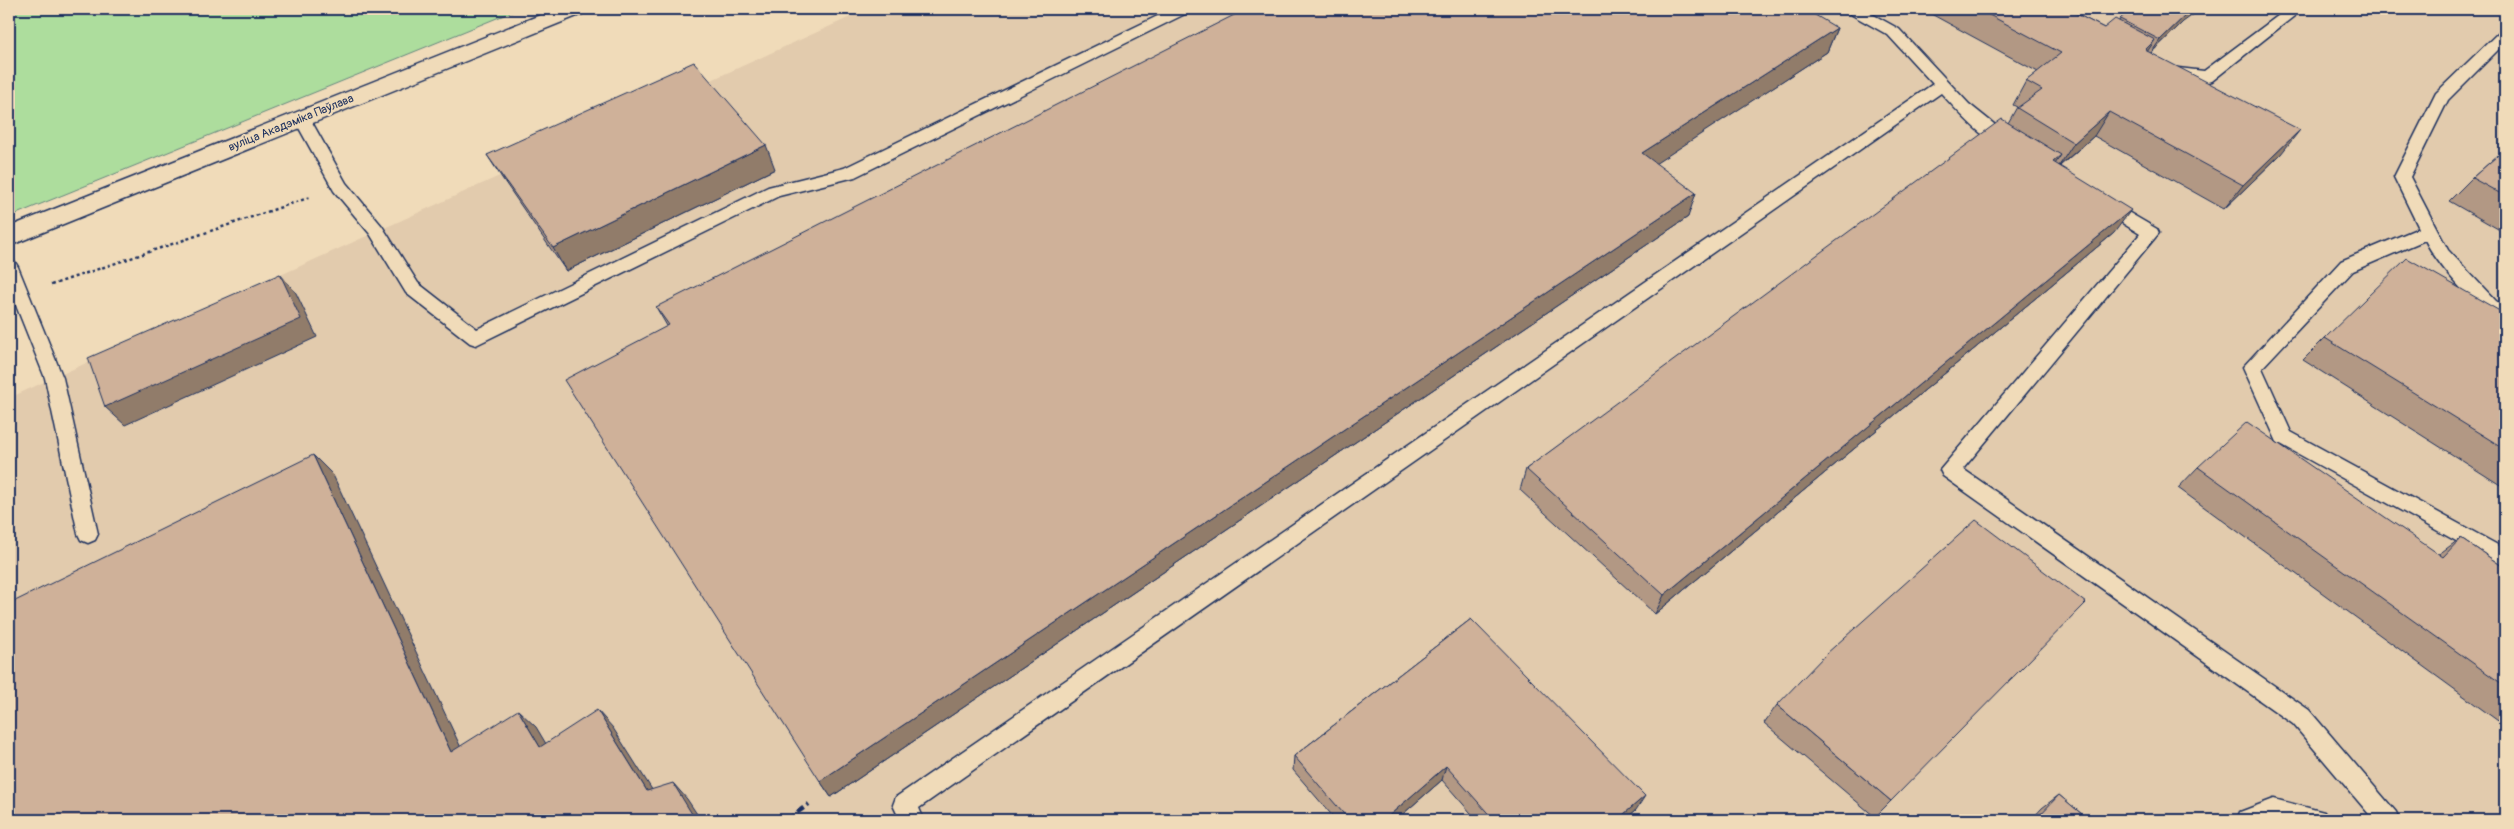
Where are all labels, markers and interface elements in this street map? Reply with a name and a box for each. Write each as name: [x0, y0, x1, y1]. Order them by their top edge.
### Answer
street label: вуліца Акадэміка Паўлава: [226, 91, 356, 155]

